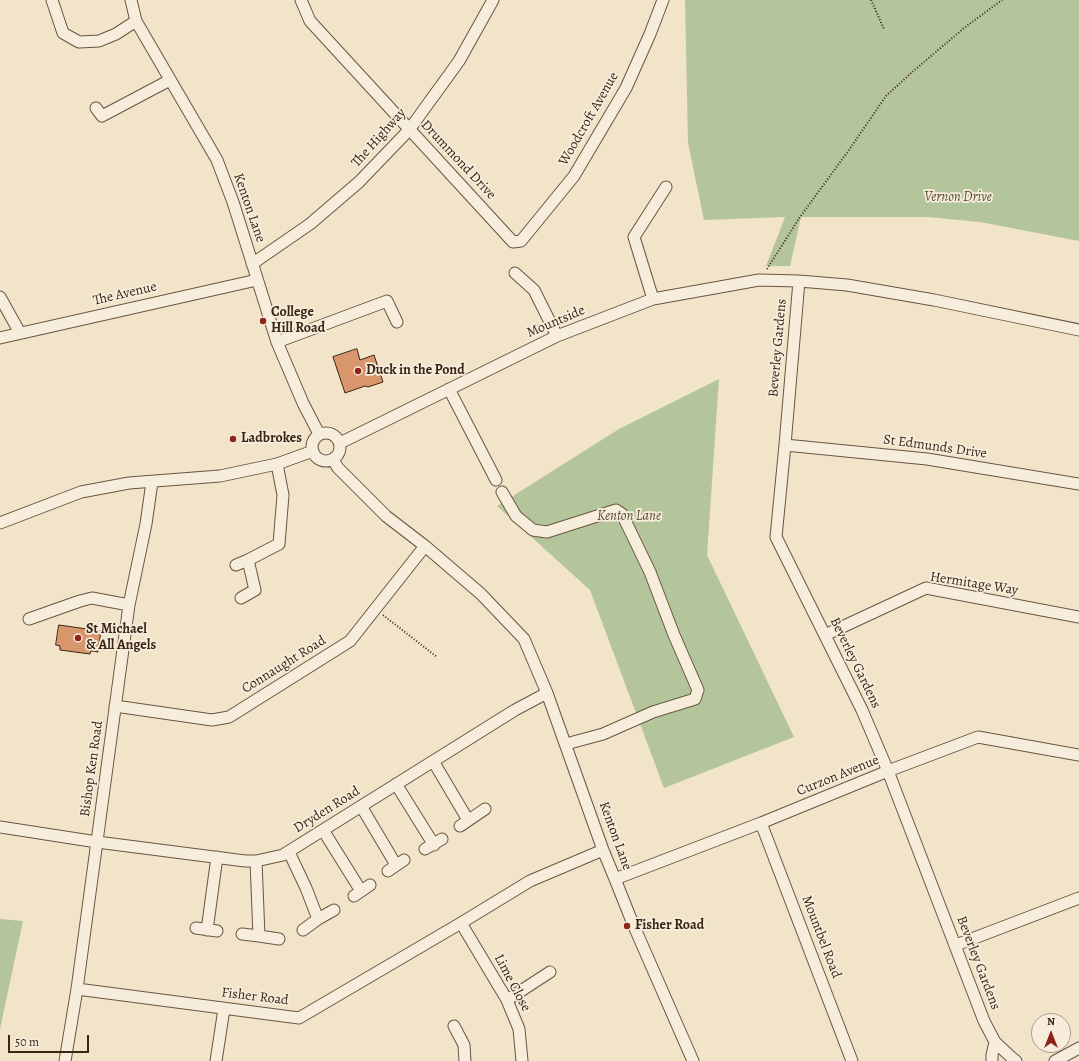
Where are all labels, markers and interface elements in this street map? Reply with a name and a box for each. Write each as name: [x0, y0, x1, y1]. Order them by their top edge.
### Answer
street label: Woodcroft Avenue: [555, 69, 623, 169]
street label: The Highway: [348, 105, 410, 171]
street label: Drummond Drive: [417, 117, 499, 203]
street label: Kenton Lane: [229, 171, 269, 245]
park label: Vernon Drive: [924, 190, 992, 206]
street label: The Avenue: [92, 279, 158, 309]
street label: Beverley Gardens: [765, 298, 791, 398]
street label: Mountside: [524, 302, 588, 342]
place label: College Hill Road: [271, 305, 325, 338]
marker: College Hill Road: [258, 316, 268, 326]
place label: Duck in the Pond: [366, 363, 465, 379]
marker: Duck in the Pond: [353, 366, 363, 376]
place label: Ladbrokes: [241, 431, 302, 447]
street label: St Edmunds Drive: [882, 431, 988, 463]
marker: Ladbrokes: [228, 434, 238, 444]
park label: Kenton Lane: [597, 509, 661, 525]
street label: Hermitage Way: [929, 569, 1019, 599]
street label: Beverley Gardens: [826, 615, 884, 711]
place label: St Michael & All Angels: [86, 622, 156, 654]
street label: Connaught Road: [239, 632, 329, 698]
marker: St Michael & All Angels: [73, 633, 83, 643]
street label: Bishop Ken Road: [77, 720, 107, 818]
street label: Curzon Avenue: [794, 752, 882, 800]
street label: Dryden Road: [291, 783, 363, 837]
street label: Kenton Lane: [595, 799, 635, 873]
street label: Mountbel Road: [798, 893, 844, 981]
street label: Beverley Gardens: [952, 914, 1004, 1012]
place label: Fisher Road: [635, 918, 704, 934]
marker: Fisher Road: [622, 921, 632, 931]
street label: Lime Close: [490, 951, 534, 1015]
street label: Fisher Road: [220, 985, 290, 1009]
north arrow: [1031, 1013, 1071, 1053]
text: N: [1047, 1014, 1055, 1029]
scale bar: [10, 1027, 91, 1053]
text: 50 m: [15, 1034, 39, 1050]

